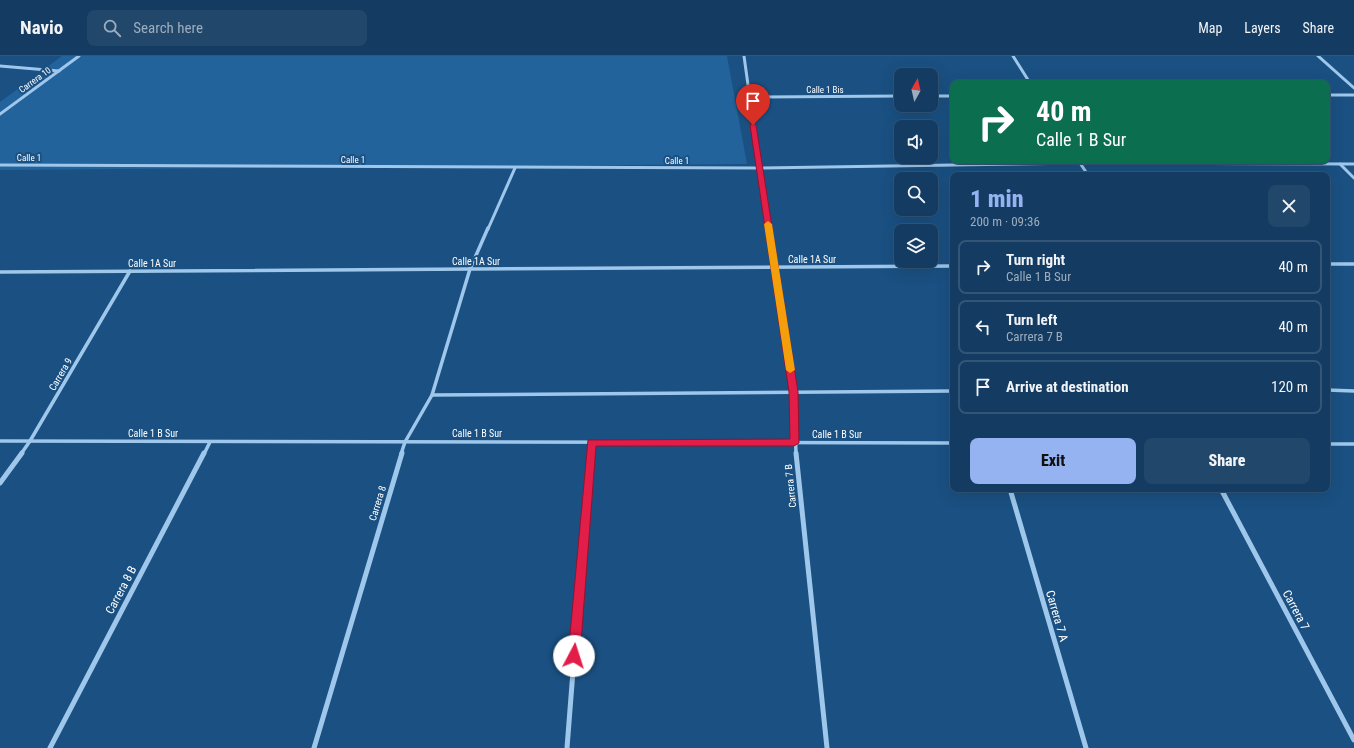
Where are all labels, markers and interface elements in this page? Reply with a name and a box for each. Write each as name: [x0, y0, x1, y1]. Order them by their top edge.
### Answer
search box: [87, 10, 367, 46]
text: Navio: [20, 16, 63, 39]
icon: search: [101, 17, 123, 39]
text: Search here: [133, 19, 203, 37]
text: Map: [1198, 20, 1222, 36]
text: Layers: [1244, 20, 1281, 36]
text: Share: [1303, 20, 1334, 36]
street label: Carrera 10: [17, 65, 53, 95]
north arrow: [894, 68, 938, 112]
map controls: [894, 68, 938, 268]
pin: [736, 84, 770, 125]
street label: Calle 1 Bis: [806, 85, 844, 95]
icon: arrive: [742, 90, 764, 112]
text: 40 m: [1036, 95, 1092, 128]
icon: right: [970, 96, 1022, 148]
button: sound: [894, 120, 938, 164]
text: Calle 1 B Sur: [1036, 129, 1126, 150]
street label: Calle 1: [17, 153, 41, 163]
street label: Calle 1: [341, 155, 365, 165]
street label: Calle 1: [665, 156, 689, 166]
button: search: [894, 172, 938, 216]
text: 1 min: [970, 185, 1024, 213]
button: close: [1268, 185, 1310, 227]
text: 200 m · 09:36: [970, 214, 1040, 229]
button: layers: [894, 224, 938, 268]
text: Turn right: [1006, 251, 1065, 269]
street label: Calle 1A Sur: [788, 254, 836, 265]
street label: Calle 1A Sur: [452, 256, 500, 267]
icon: right: [972, 256, 994, 278]
street label: Calle 1A Sur: [128, 258, 176, 269]
text: 40 m: [1278, 258, 1308, 276]
text: Calle 1 B Sur: [1006, 269, 1071, 284]
text: Turn left: [1006, 311, 1057, 329]
icon: left: [972, 316, 994, 338]
text: 40 m: [1278, 318, 1308, 336]
text: Carrera 7 B: [1006, 329, 1063, 344]
street label: Carrera 9: [47, 356, 74, 393]
icon: arrive: [972, 376, 994, 398]
text: Arrive at destination: [1006, 378, 1129, 396]
text: 120 m: [1271, 378, 1308, 396]
street label: Calle 1 B Sur: [128, 428, 178, 439]
street label: Calle 1 B Sur: [452, 428, 502, 439]
street label: Calle 1 B Sur: [812, 429, 862, 440]
button: Exit: [970, 438, 1136, 484]
button: Share: [1144, 438, 1310, 484]
street label: Carrera 7 B: [783, 464, 798, 508]
street label: Carrera 8: [367, 484, 388, 522]
street label: Carrera 8 B: [102, 564, 140, 616]
street label: Carrera 7: [1280, 588, 1312, 632]
street label: Carrera 7 A: [1043, 589, 1071, 643]
position arrow: [553, 635, 595, 677]

